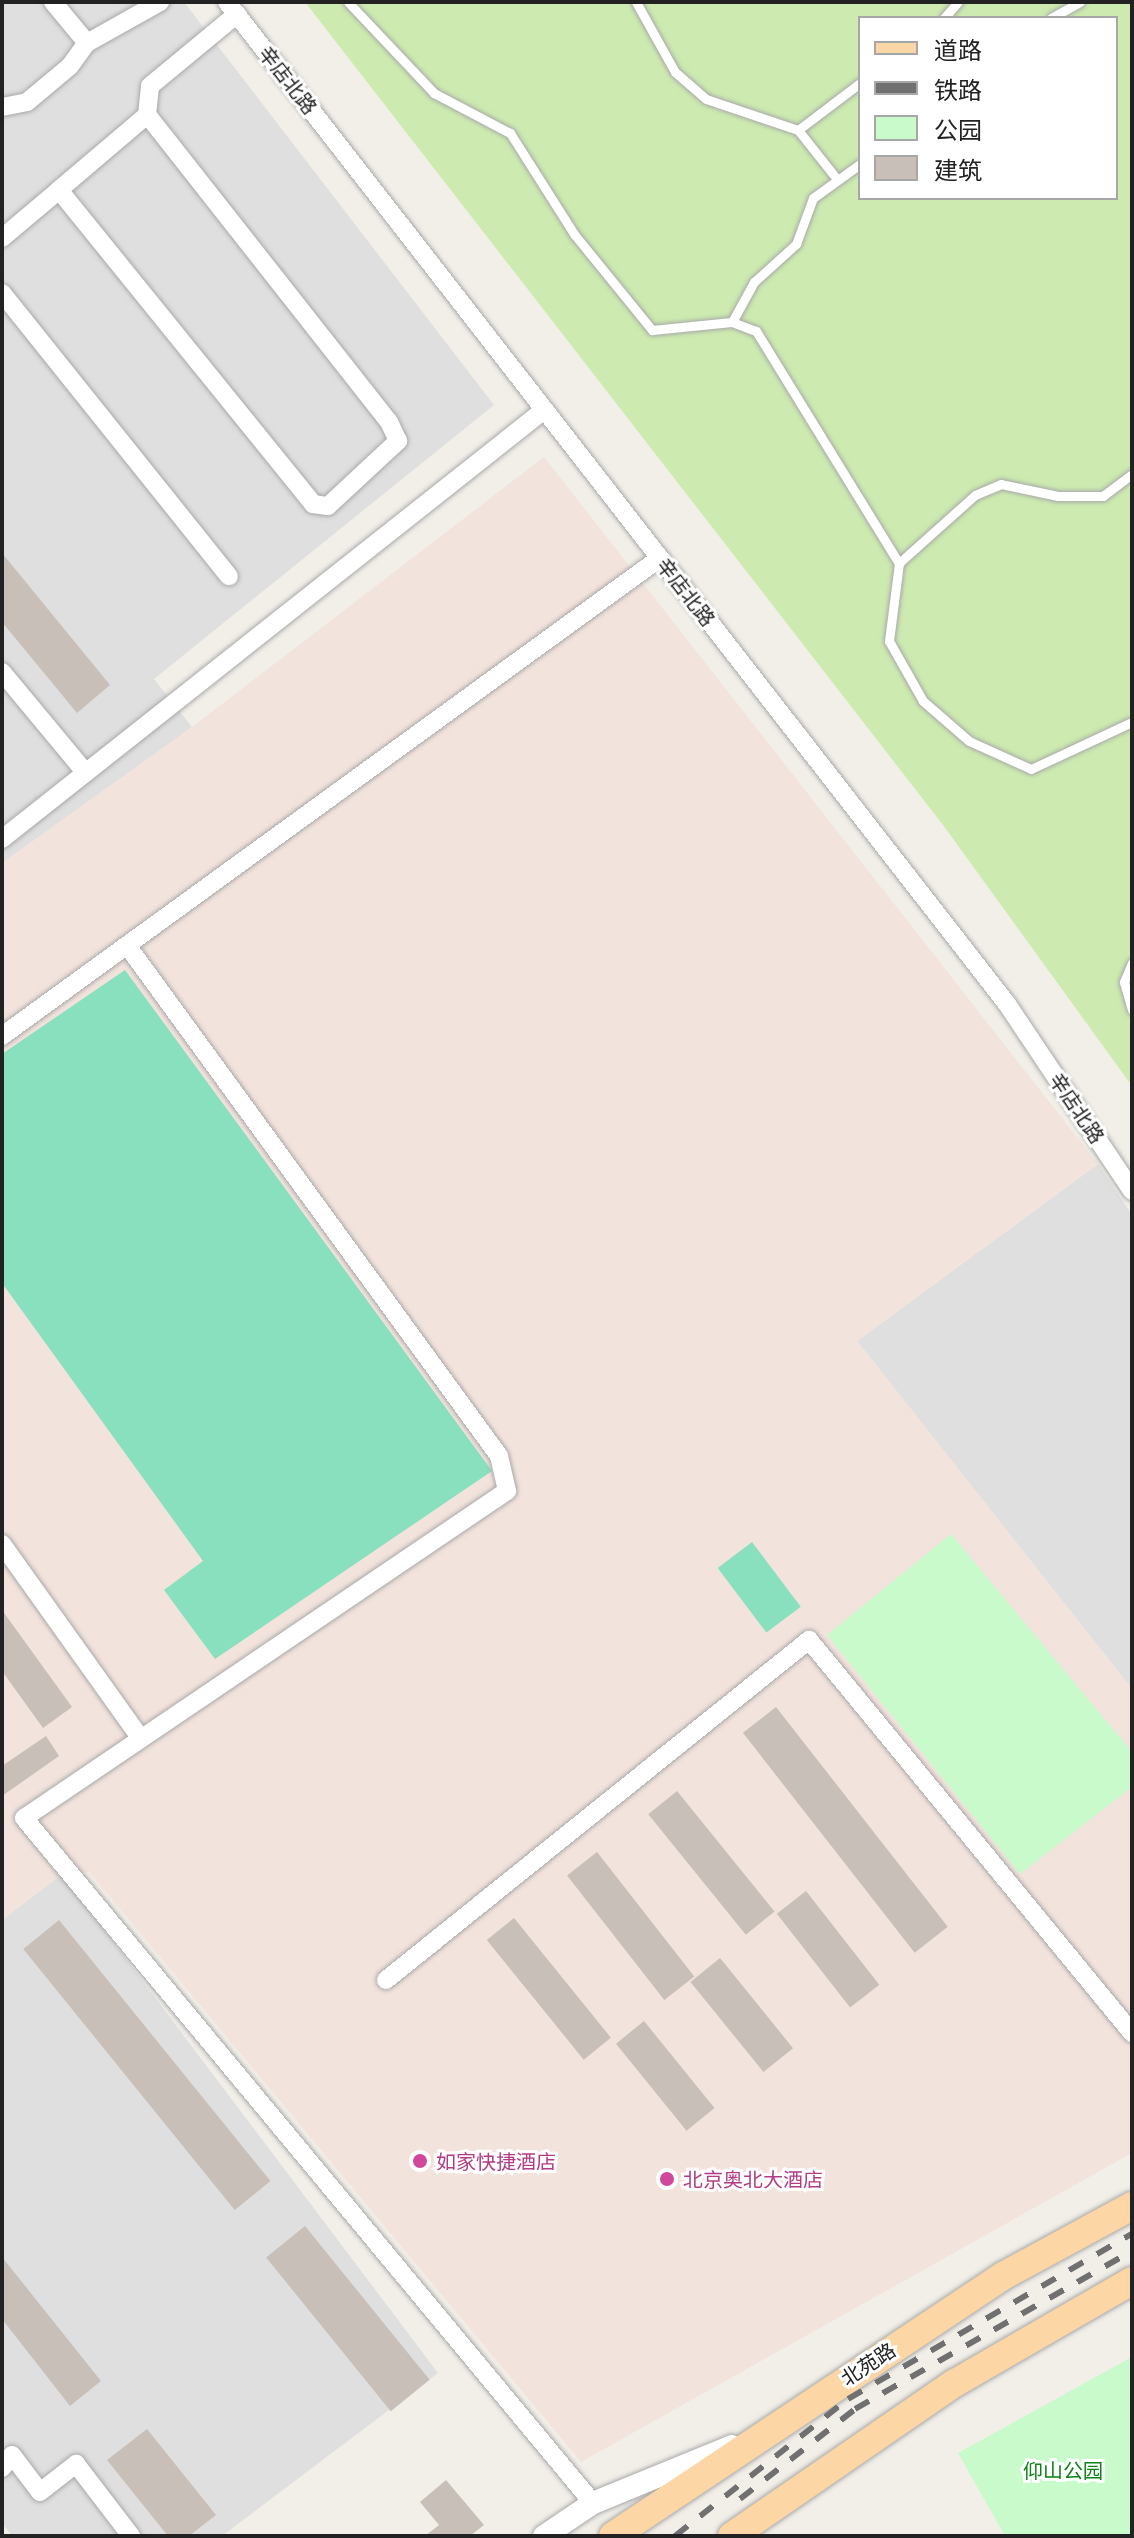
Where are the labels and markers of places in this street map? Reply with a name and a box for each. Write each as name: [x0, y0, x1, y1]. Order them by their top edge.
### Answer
place label: 如家快捷酒店: [436, 2149, 556, 2173]
marker: 如家快捷酒店: [411, 2152, 429, 2170]
place label: 北京奥北大酒店: [683, 2167, 823, 2191]
marker: 北京奥北大酒店: [658, 2170, 676, 2188]

